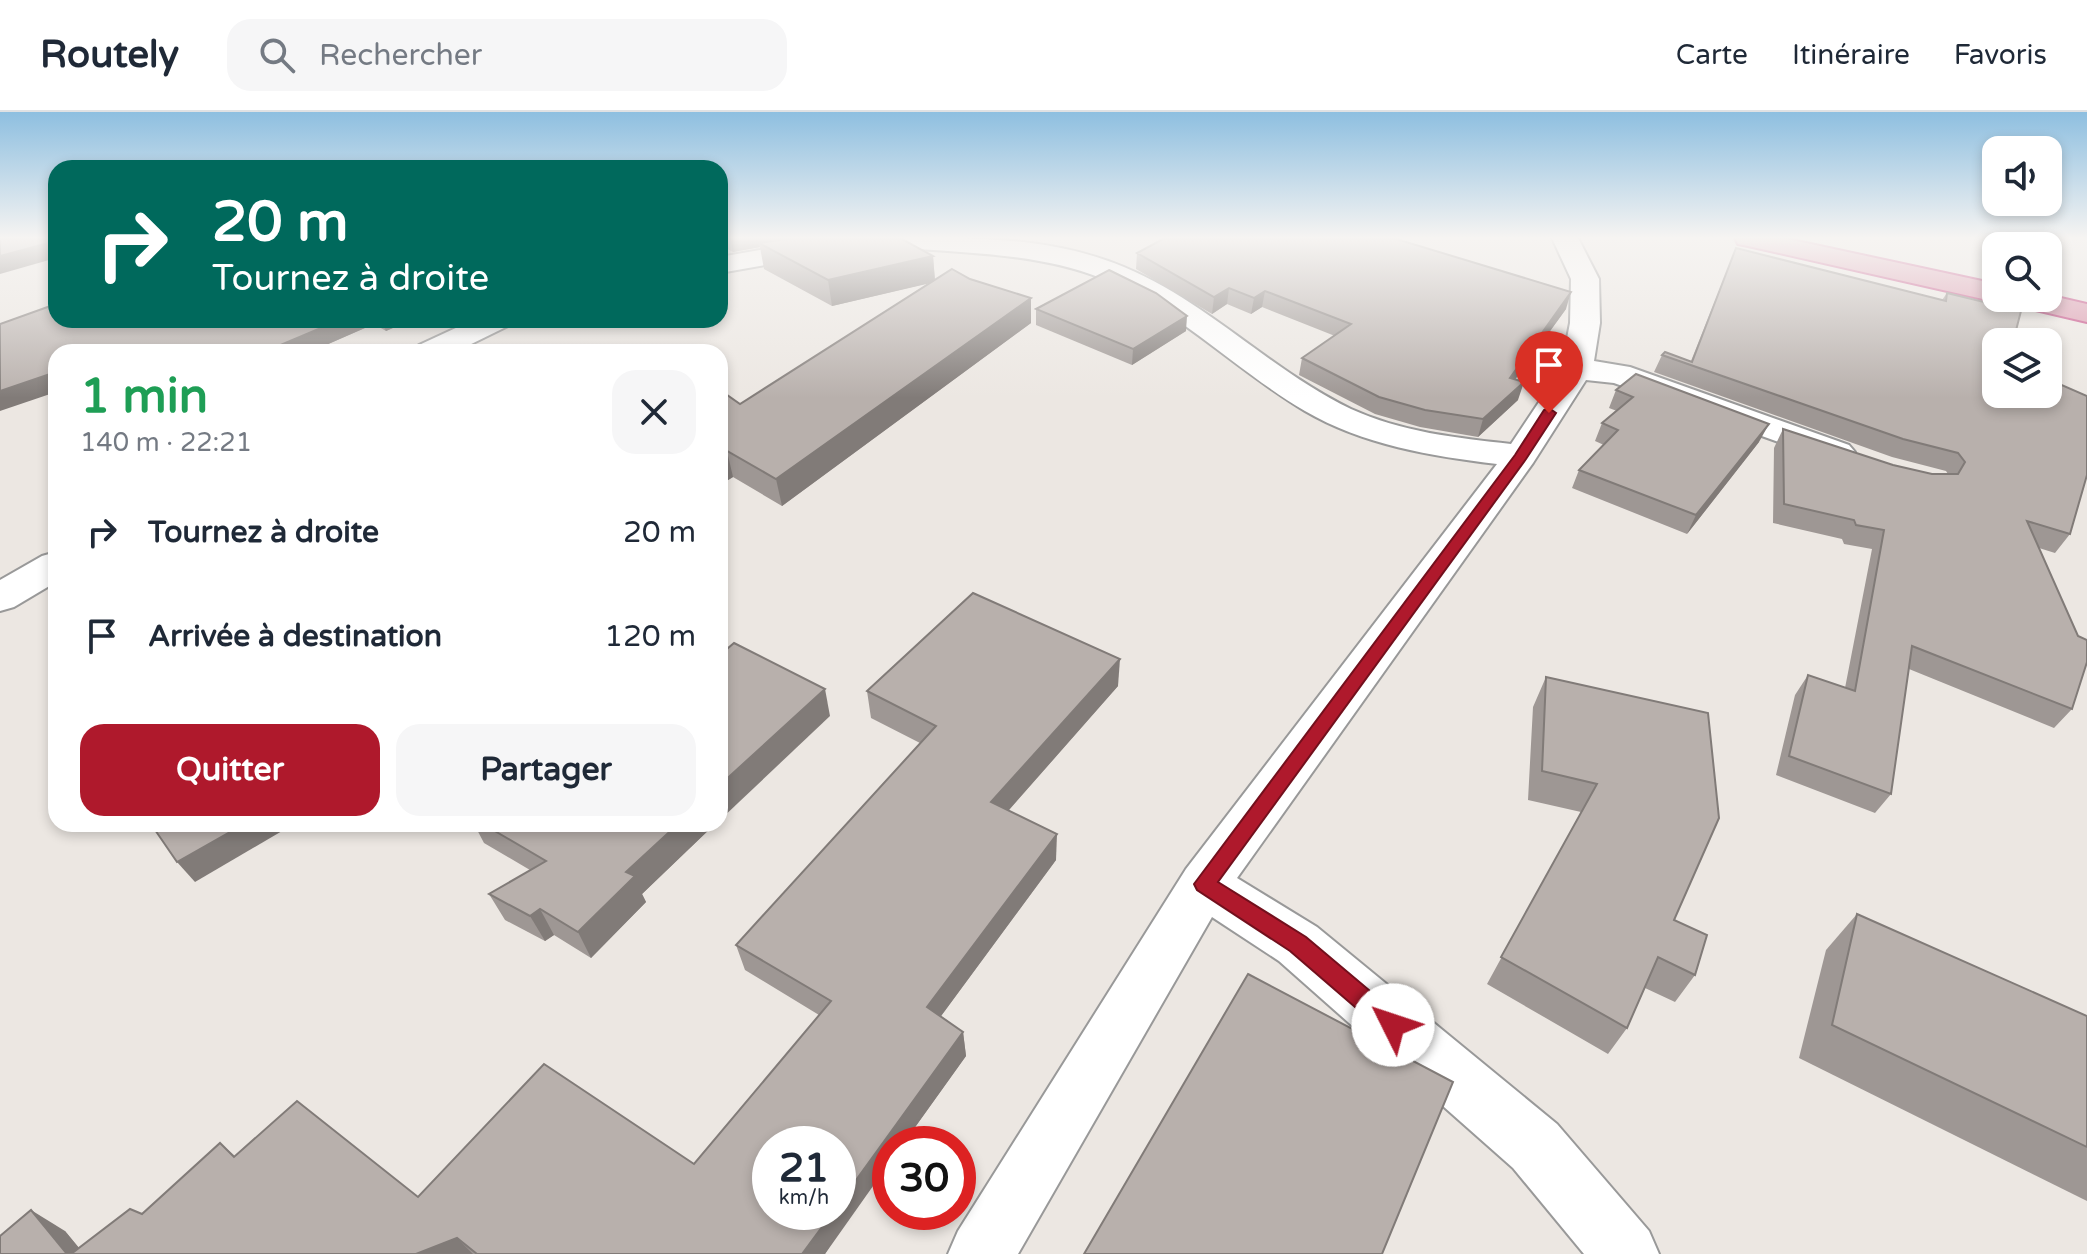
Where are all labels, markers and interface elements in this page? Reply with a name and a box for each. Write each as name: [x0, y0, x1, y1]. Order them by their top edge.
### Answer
search box: [227, 19, 787, 91]
text: Routely: [40, 32, 179, 78]
icon: search: [255, 33, 299, 77]
text: Rechercher: [319, 37, 482, 74]
text: Carte: [1676, 38, 1748, 72]
text: Itinéraire: [1792, 38, 1910, 72]
text: Favoris: [1954, 38, 2047, 72]
map controls: [1982, 136, 2062, 408]
button: sound: [1982, 136, 2062, 216]
text: 20 m: [212, 189, 348, 256]
icon: right: [80, 192, 184, 296]
button: search: [1982, 232, 2062, 312]
text: Tournez à droite: [212, 257, 489, 300]
button: layers: [1982, 328, 2062, 408]
pin: [1515, 331, 1583, 413]
icon: arrive: [1527, 343, 1571, 387]
text: 1 min: [80, 368, 208, 426]
button: close: [612, 370, 696, 454]
text: 140 m · 22:21: [80, 427, 252, 458]
icon: right: [80, 510, 124, 554]
text: Tournez à droite: [148, 514, 379, 551]
text: 20 m: [623, 514, 696, 551]
icon: arrive: [80, 614, 124, 658]
text: Arrivée à destination: [148, 618, 442, 655]
text: 120 m: [604, 618, 696, 655]
button: Quitter: [80, 724, 380, 816]
button: Partager: [396, 724, 696, 816]
position arrow: [1351, 983, 1435, 1067]
speed limit sign: 30: [872, 1126, 976, 1230]
text: 21: [779, 1144, 829, 1192]
text: km/h: [779, 1186, 829, 1210]

